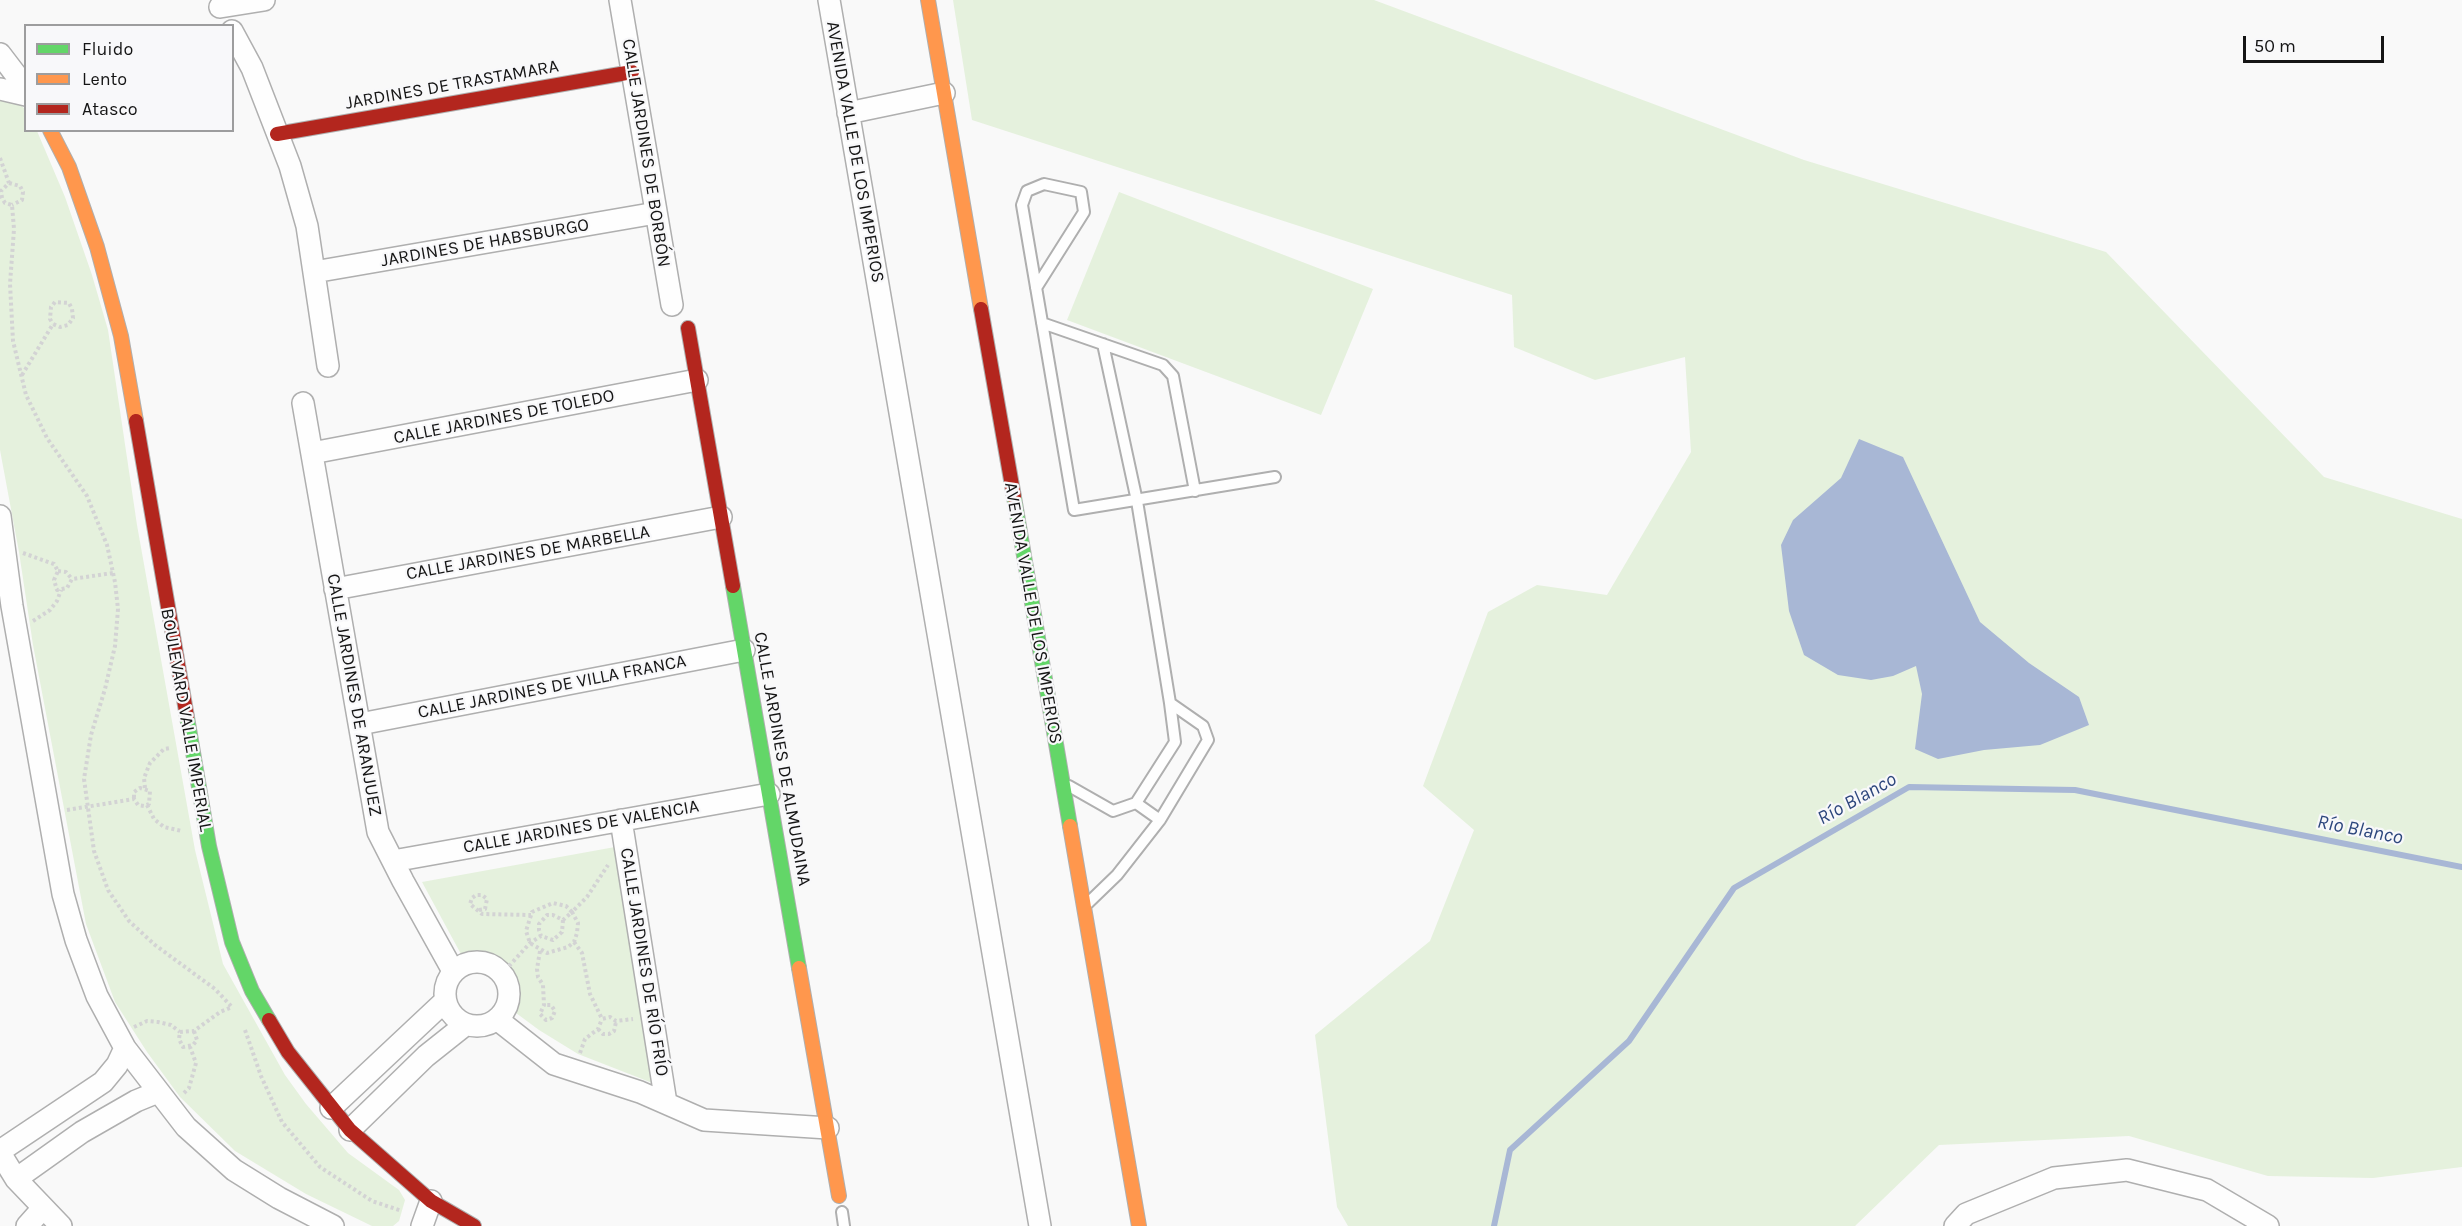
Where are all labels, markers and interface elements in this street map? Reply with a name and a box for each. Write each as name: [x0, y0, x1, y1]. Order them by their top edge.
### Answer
street label: AVENIDA VALLE DE LOS IMPERIOS: [821, 19, 889, 285]
legend: [24, 24, 234, 132]
scale bar: [2246, 24, 2387, 62]
text: 50 m: [2254, 35, 2296, 57]
street label: CALLE JARDINES DE BORBÓN: [617, 37, 675, 269]
text: Fluido: [82, 38, 133, 60]
street label: JARDINES DE TRASTAMARA: [344, 56, 560, 114]
text: Lento: [82, 68, 127, 90]
text: Atasco: [82, 98, 138, 120]
street label: JARDINES DE HABSBURGO: [379, 214, 591, 272]
street label: CALLE JARDINES DE TOLEDO: [392, 385, 616, 449]
street label: AVENIDA VALLE DE LOS IMPERIOS: [999, 480, 1067, 746]
street label: CALLE JARDINES DE MARBELLA: [404, 521, 652, 585]
street label: CALLE JARDINES DE ARANJUEZ: [322, 572, 386, 818]
street label: BOULEVARD VALLE IMPERIAL: [156, 607, 216, 833]
street label: CALLE JARDINES DE ALMUDAINA: [749, 630, 815, 888]
street label: CALLE JARDINES DE VILLA FRANCA: [416, 650, 688, 724]
water label: Río Blanco: [1813, 767, 1901, 831]
street label: CALLE JARDINES DE VALENCIA: [461, 796, 701, 858]
water label: Río Blanco: [2315, 810, 2405, 850]
street label: CALLE JARDINES DE RÍO FRÍO: [615, 846, 673, 1078]

